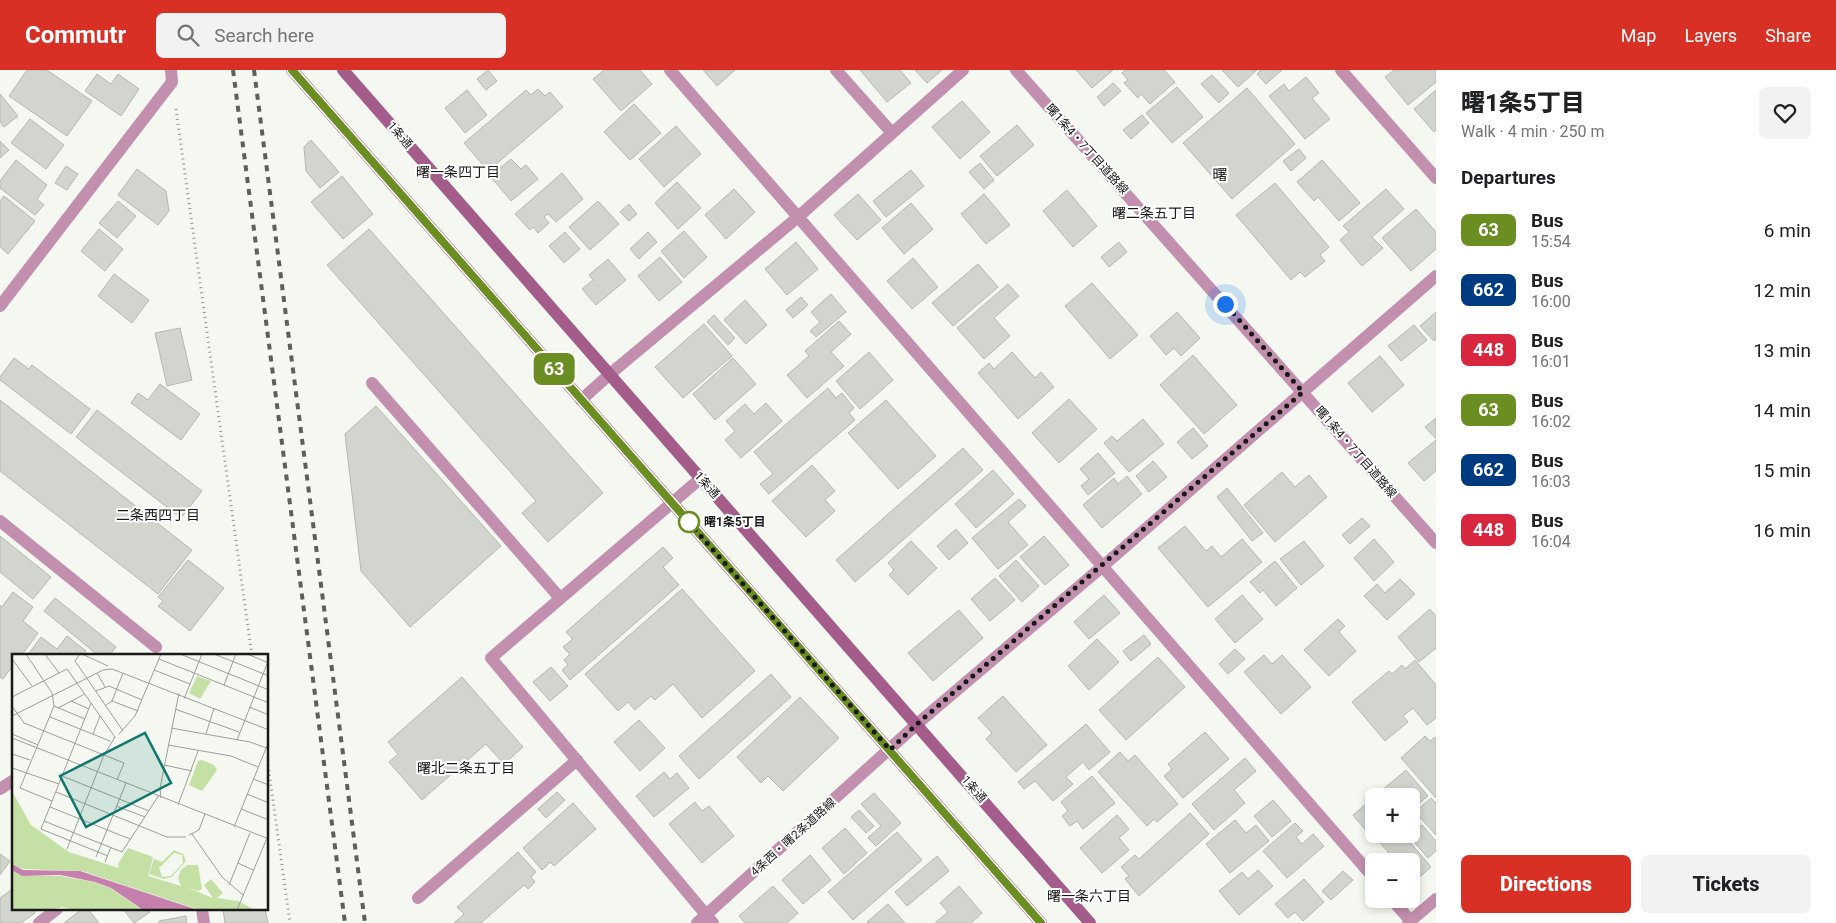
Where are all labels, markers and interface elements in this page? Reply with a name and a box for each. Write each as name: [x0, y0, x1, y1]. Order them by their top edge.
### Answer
search box: [156, 13, 506, 58]
text: Commutr: [25, 21, 126, 49]
icon: search: [174, 21, 202, 49]
text: Search here: [214, 24, 314, 47]
text: Map: [1621, 25, 1656, 46]
text: Layers: [1684, 25, 1737, 46]
text: Share: [1765, 25, 1811, 46]
button: heart: [1759, 87, 1811, 139]
text: 曙1条5丁目: [1461, 89, 1585, 117]
street label: 曙1条4・7丁目道路線: [1043, 101, 1131, 197]
street label: 1条通: [385, 119, 415, 151]
text: Walk · 4 min · 250 m: [1461, 122, 1605, 141]
district label: 曙一条四丁目: [416, 164, 500, 180]
district label: 曙: [1212, 166, 1228, 184]
text: Departures: [1461, 166, 1556, 189]
district label: 曙二条五丁目: [1112, 205, 1196, 221]
text: Bus: [1531, 209, 1564, 232]
text: 63: [1478, 219, 1499, 240]
text: 6 min: [1764, 219, 1811, 242]
text: 15:54: [1531, 232, 1571, 251]
text: Bus: [1531, 269, 1564, 292]
text: 662: [1473, 279, 1504, 300]
text: 12 min: [1753, 279, 1811, 302]
your location: [1213, 292, 1238, 317]
text: 16:00: [1531, 292, 1571, 311]
text: Bus: [1531, 329, 1564, 352]
text: 448: [1473, 339, 1504, 360]
text: 13 min: [1753, 339, 1811, 362]
text: 16:01: [1531, 352, 1571, 371]
line badge: 63: [532, 353, 576, 385]
text: 63: [544, 358, 564, 379]
text: Bus: [1531, 389, 1564, 412]
text: 63: [1478, 399, 1499, 420]
text: 14 min: [1753, 399, 1811, 422]
street label: 曙1条4・7丁目道路線: [1313, 404, 1399, 500]
text: 16:02: [1531, 412, 1571, 431]
text: Bus: [1531, 449, 1564, 472]
text: 662: [1473, 459, 1504, 480]
text: 15 min: [1753, 459, 1811, 482]
street label: 1条通: [692, 469, 722, 501]
text: 16:03: [1531, 472, 1571, 491]
district label: 二条西四丁目: [116, 507, 200, 523]
text: Bus: [1531, 509, 1564, 532]
marker: 曙1条5丁目: [678, 511, 700, 533]
place label: 曙1条5丁目: [704, 515, 766, 529]
text: 448: [1473, 519, 1504, 540]
text: 16 min: [1753, 519, 1811, 542]
text: 16:04: [1531, 532, 1571, 551]
inset map: [12, 654, 269, 910]
district label: 曙北二条五丁目: [417, 760, 515, 776]
street label: 1条通: [959, 773, 989, 805]
map controls: [1365, 788, 1420, 908]
button: +: [1365, 788, 1420, 843]
street label: 4条西・曙2条道路線: [748, 795, 838, 879]
button: −: [1365, 853, 1420, 908]
button: Directions: [1461, 855, 1631, 913]
button: Tickets: [1641, 855, 1811, 913]
district label: 曙一条六丁目: [1047, 888, 1131, 904]

